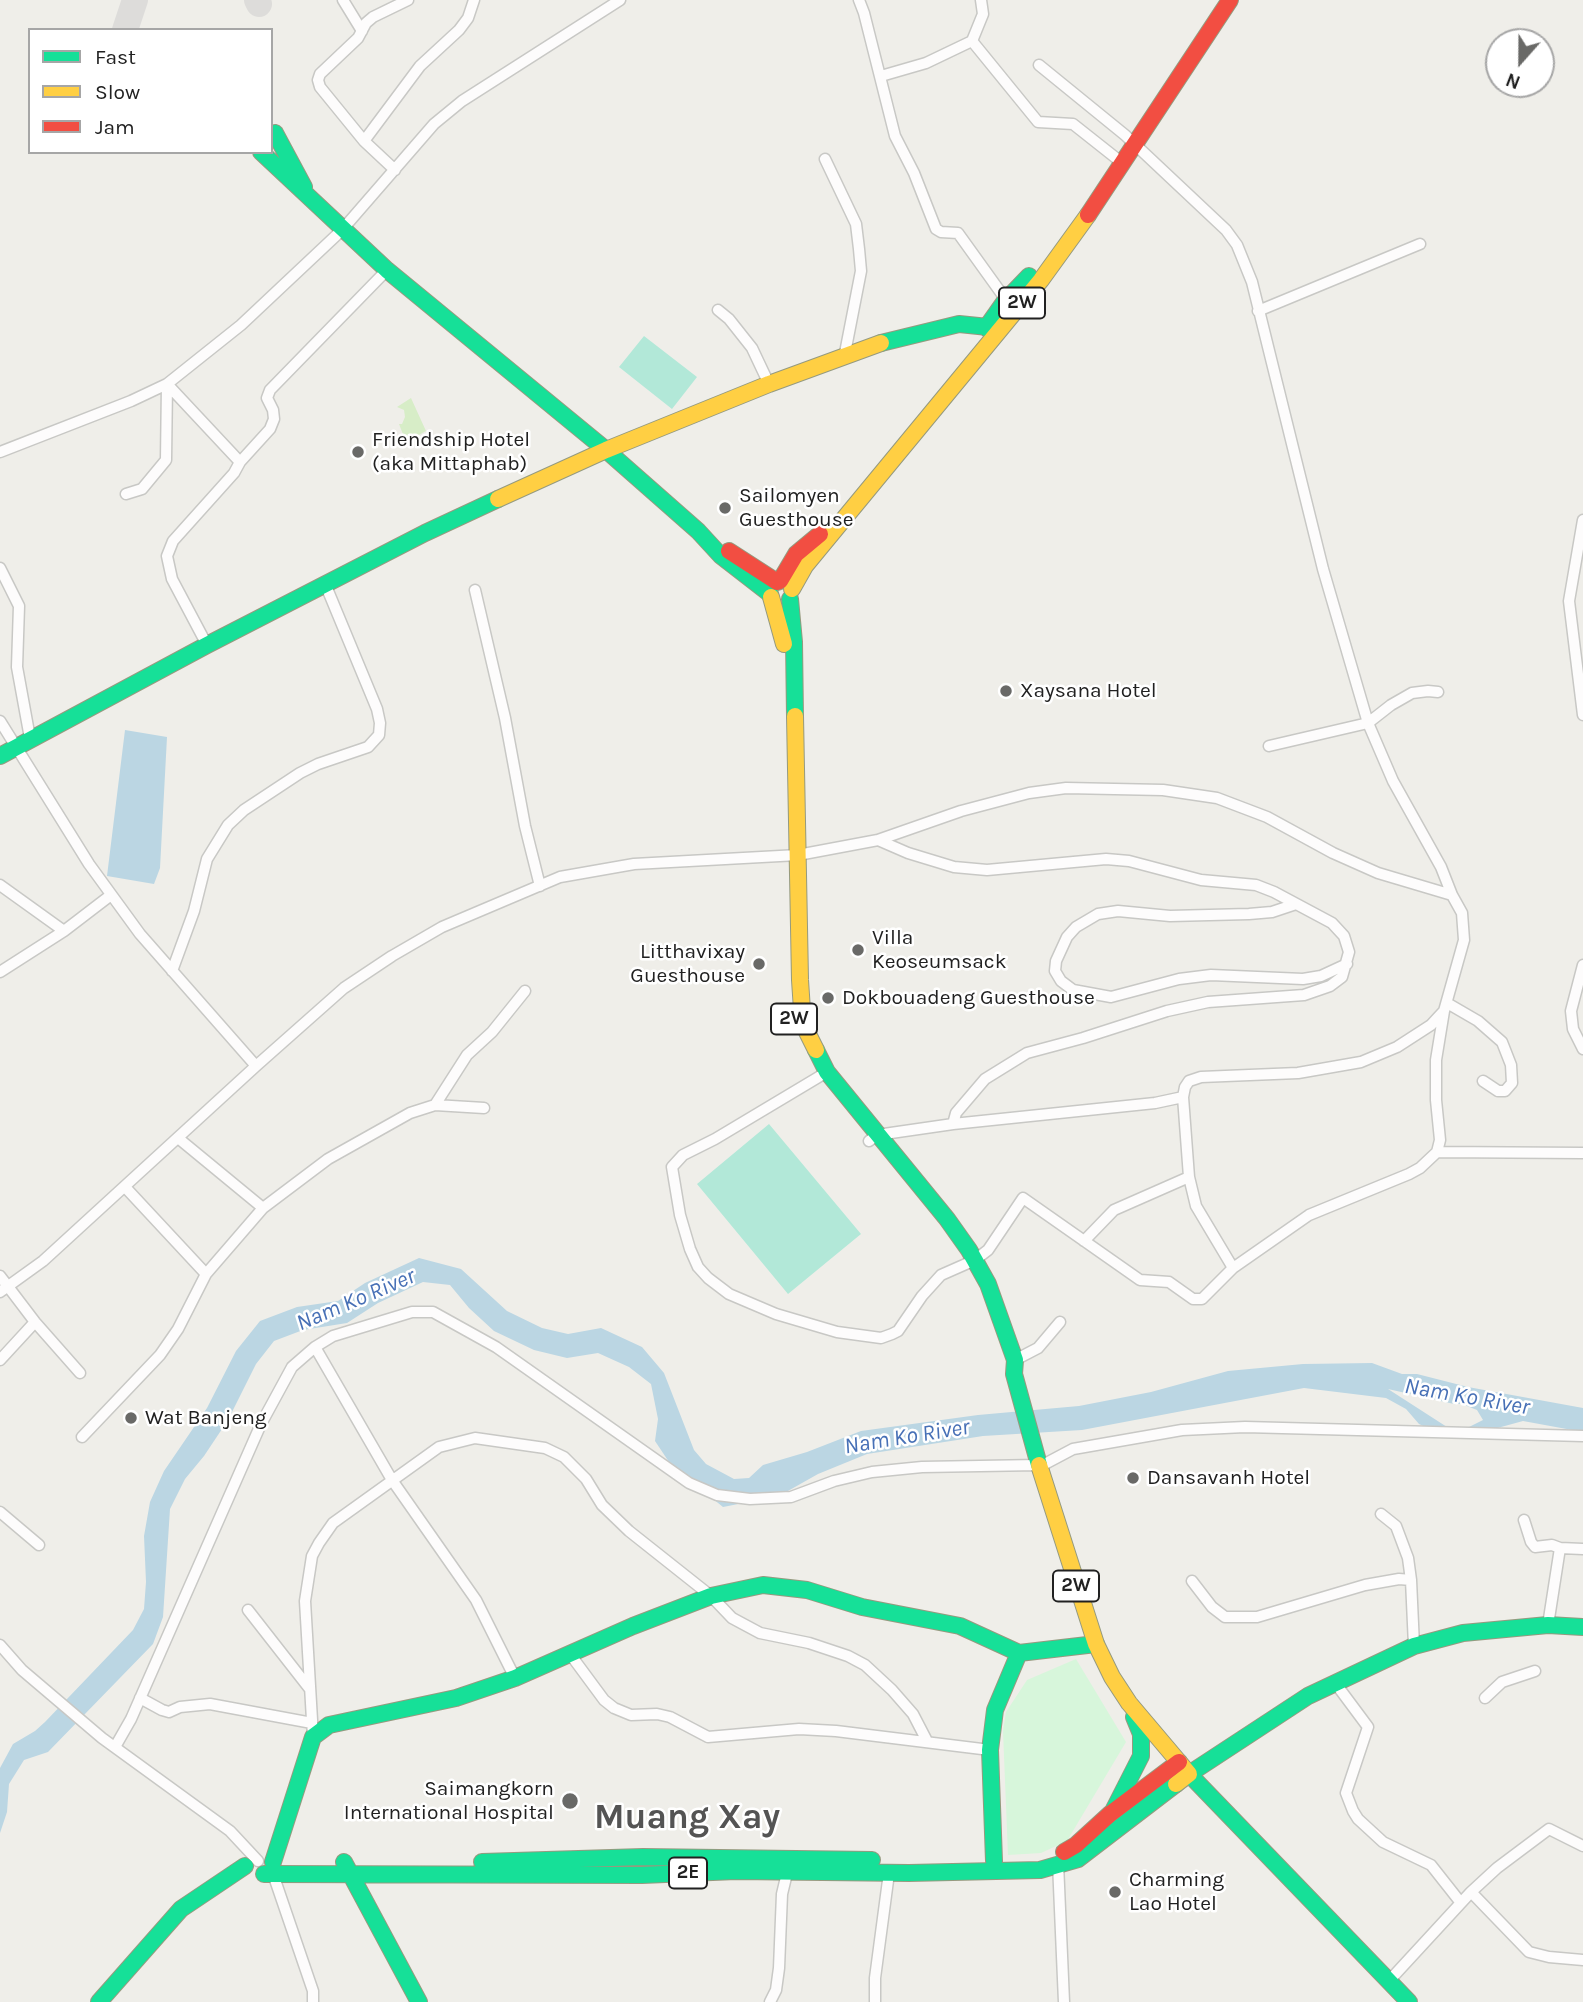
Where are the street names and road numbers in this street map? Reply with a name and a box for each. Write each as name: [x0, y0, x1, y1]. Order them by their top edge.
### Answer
road number: 2W: [999, 288, 1045, 318]
road number: 2W: [771, 1004, 817, 1035]
road number: 2W: [1053, 1570, 1099, 1602]
road number: 2E: [669, 1857, 707, 1888]

